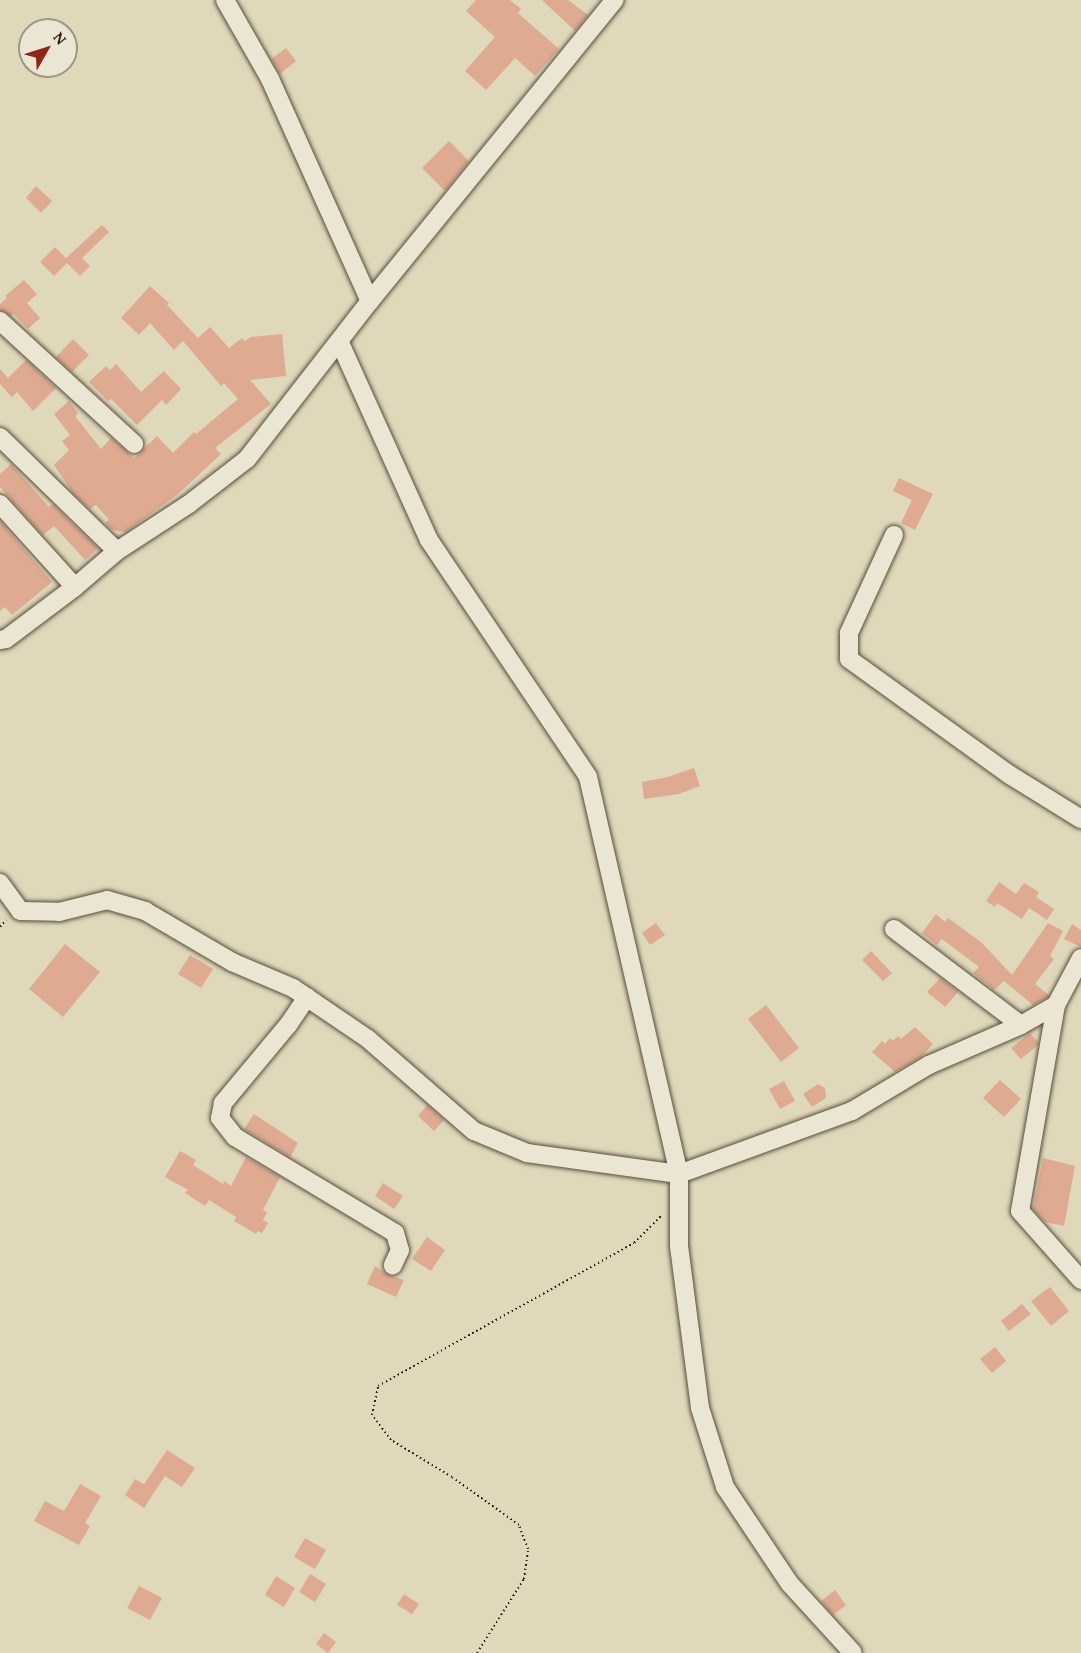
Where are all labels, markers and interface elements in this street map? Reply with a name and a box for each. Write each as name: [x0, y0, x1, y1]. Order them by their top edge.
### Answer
north arrow: [18, 18, 78, 78]
text: N: [48, 26, 73, 50]

